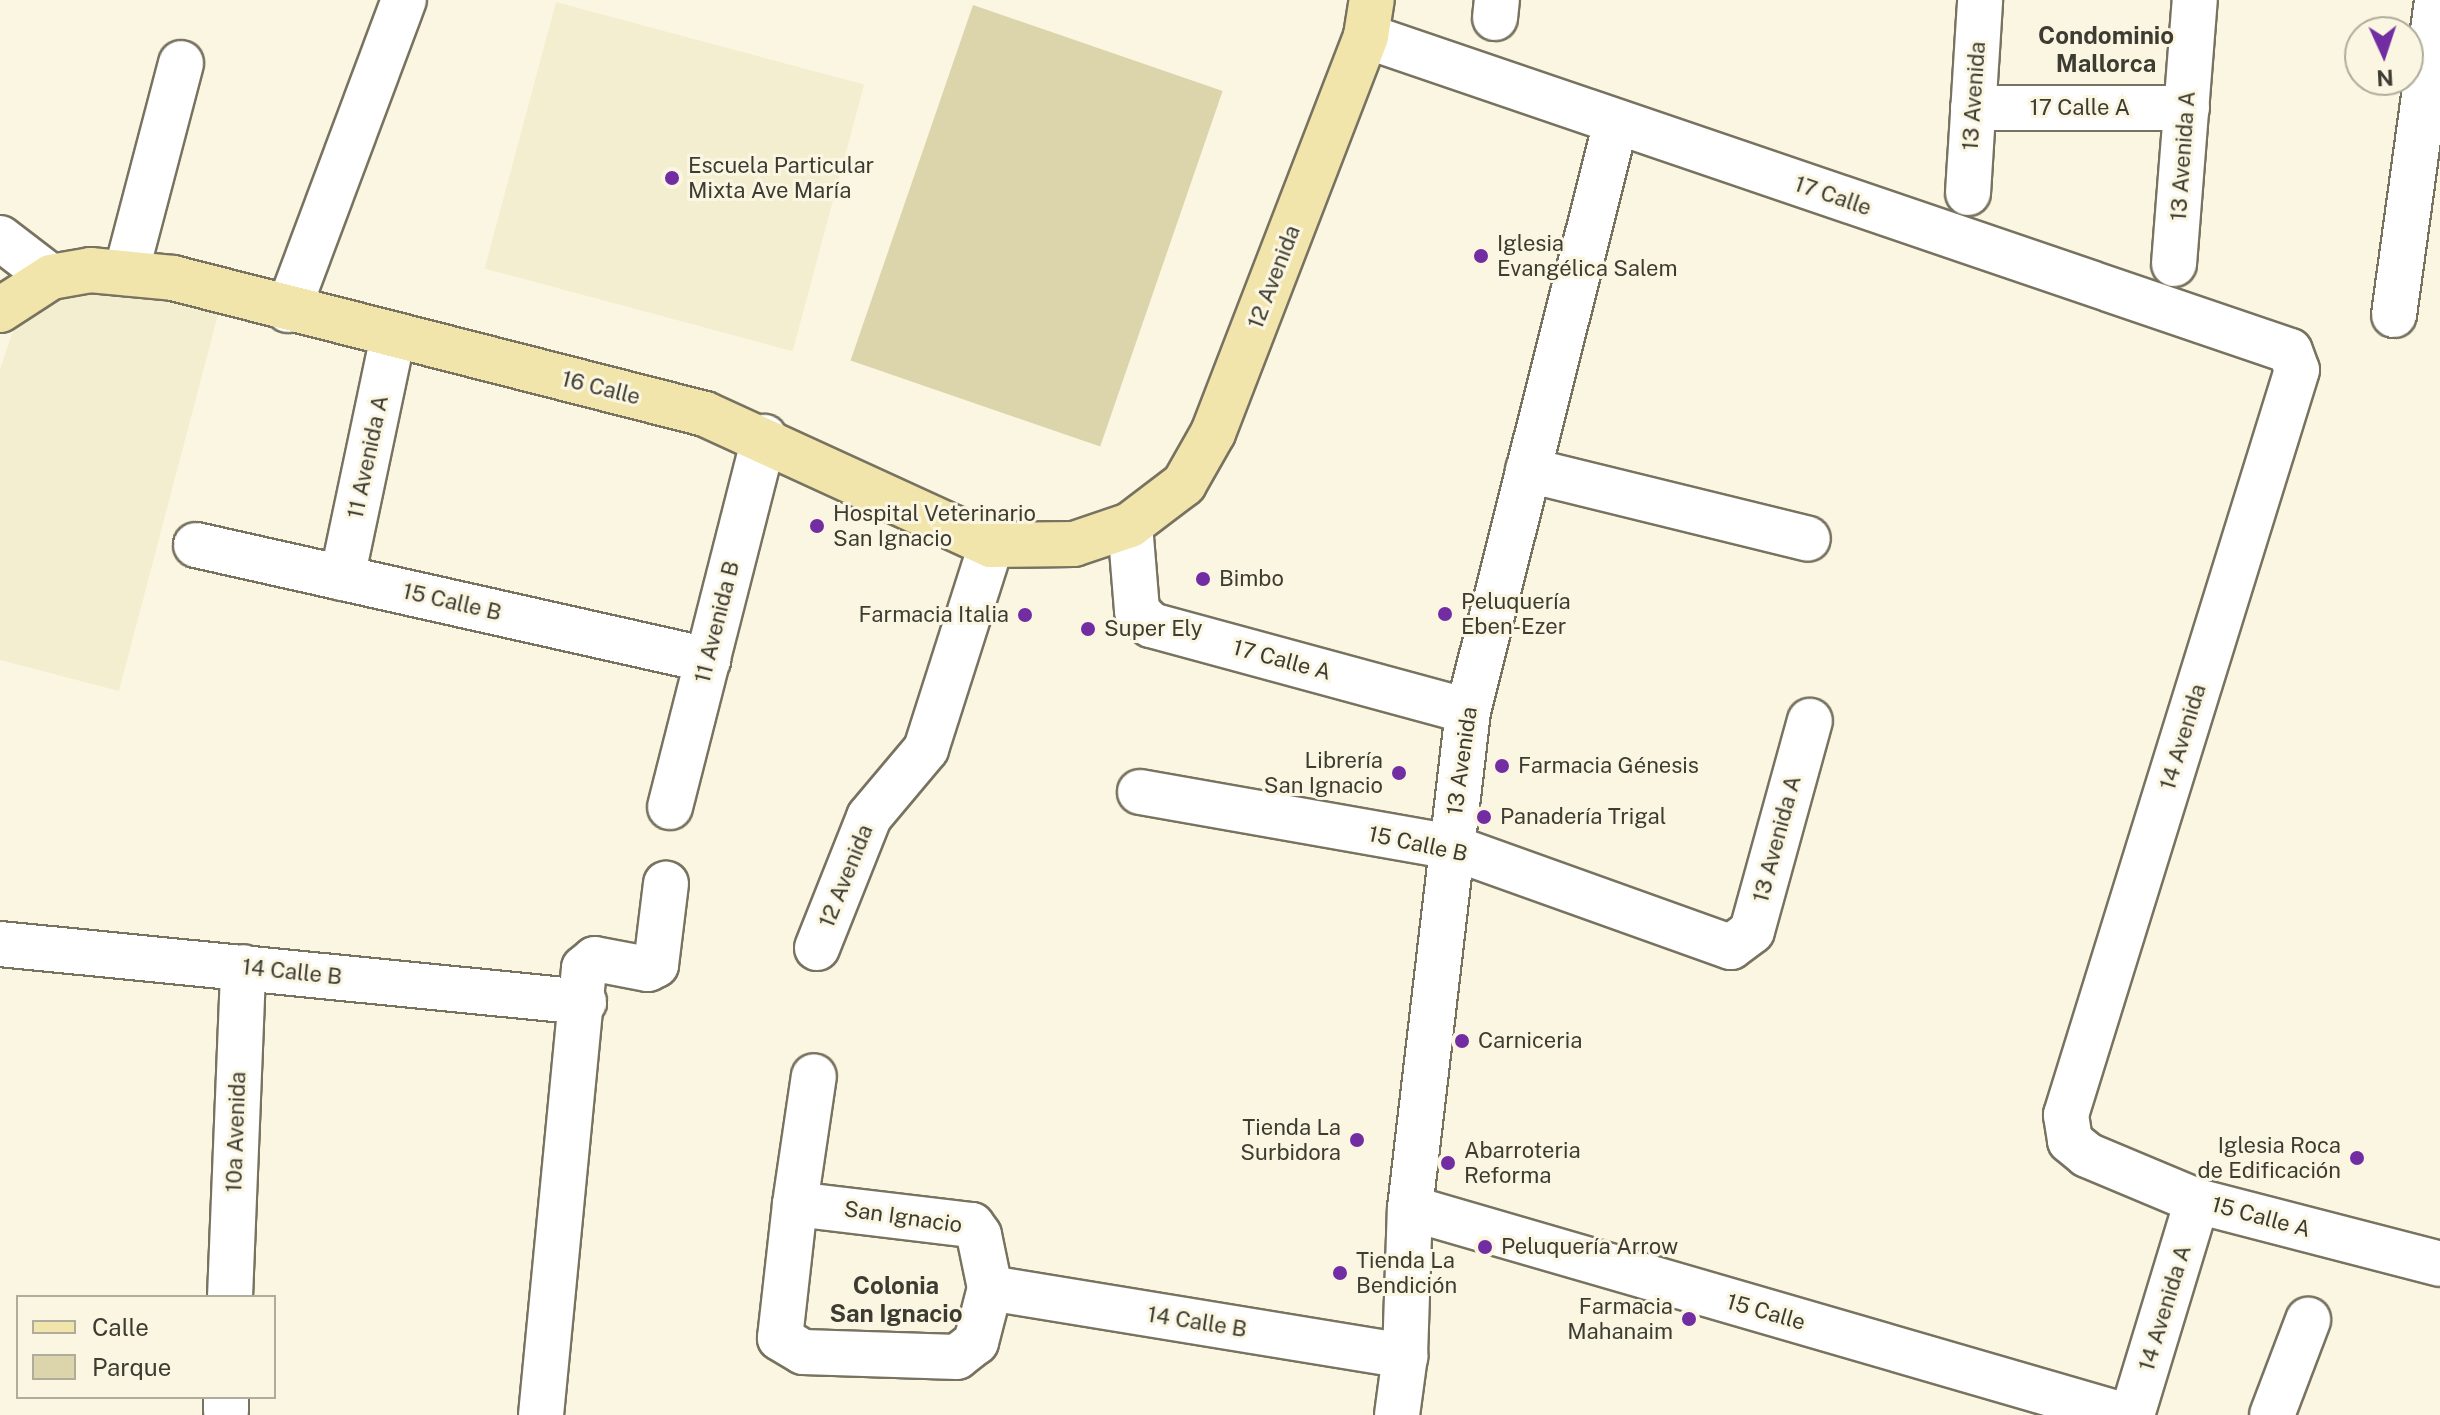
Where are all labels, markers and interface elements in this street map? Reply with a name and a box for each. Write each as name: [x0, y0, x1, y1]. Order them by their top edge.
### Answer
north arrow: [2344, 16, 2424, 96]
district label: Condominio Mallorca: [2038, 22, 2174, 78]
street label: 13 Avenida: [1957, 41, 1991, 151]
text: N: [2376, 65, 2394, 91]
street label: 13 Avenida A: [2165, 90, 2201, 222]
street label: 17 Calle A: [2030, 95, 2130, 121]
place label: Escuela Particular Mixta Ave María: [688, 152, 874, 204]
marker: Escuela Particular Mixta Ave María: [663, 169, 681, 187]
street label: 17 Calle: [1791, 171, 1875, 221]
street label: 12 Avenida: [1242, 222, 1306, 332]
place label: Iglesia Evangélica Salem: [1497, 230, 1678, 282]
marker: Iglesia Evangélica Salem: [1472, 247, 1490, 265]
street label: 16 Calle: [559, 366, 643, 410]
street label: 11 Avenida A: [342, 393, 394, 521]
place label: Hospital Veterinario San Ignacio: [833, 500, 1036, 552]
marker: Hospital Veterinario San Ignacio: [808, 517, 826, 535]
street label: 11 Avenida B: [689, 558, 745, 686]
place label: Bimbo: [1219, 566, 1284, 592]
marker: Bimbo: [1194, 570, 1212, 588]
street label: 15 Calle B: [400, 578, 504, 626]
place label: Peluquería Eben-Ezer: [1461, 588, 1571, 640]
place label: Farmacia Italia: [859, 602, 1009, 628]
marker: Peluquería Eben-Ezer: [1436, 605, 1454, 623]
marker: Farmacia Italia: [1016, 606, 1034, 624]
place label: Super Ely: [1104, 616, 1203, 642]
marker: Super Ely: [1079, 620, 1097, 638]
street label: 17 Calle A: [1230, 634, 1334, 686]
street label: 14 Avenida: [2154, 681, 2212, 793]
street label: 13 Avenida: [1441, 705, 1483, 817]
place label: Librería San Ignacio: [1264, 747, 1383, 798]
place label: Farmacia Génesis: [1518, 753, 1699, 779]
marker: Farmacia Génesis: [1493, 757, 1511, 775]
marker: Librería San Ignacio: [1390, 764, 1408, 782]
street label: 13 Avenida A: [1747, 773, 1807, 905]
place label: Panadería Trigal: [1500, 804, 1666, 830]
marker: Panadería Trigal: [1475, 808, 1493, 826]
street label: 12 Avenida: [813, 821, 879, 931]
street label: 15 Calle B: [1366, 821, 1470, 867]
street label: 14 Calle B: [241, 954, 343, 990]
place label: Carniceria: [1478, 1028, 1582, 1054]
marker: Carniceria: [1453, 1032, 1471, 1050]
street label: 10a Avenida: [221, 1071, 251, 1193]
place label: Tienda La Surbidora: [1240, 1114, 1341, 1166]
marker: Tienda La Surbidora: [1348, 1131, 1366, 1149]
place label: Iglesia Roca de Edificación: [2197, 1132, 2341, 1184]
place label: Abarroteria Reforma: [1464, 1137, 1581, 1188]
marker: Iglesia Roca de Edificación: [2348, 1149, 2366, 1167]
marker: Abarroteria Reforma: [1439, 1154, 1457, 1172]
street label: 15 Calle A: [2209, 1191, 2313, 1243]
street label: San Ignacio: [842, 1196, 964, 1238]
place label: Peluquería Arrow: [1501, 1234, 1678, 1260]
marker: Peluquería Arrow: [1476, 1238, 1494, 1256]
street label: 14 Avenida A: [2133, 1242, 2197, 1374]
place label: Tienda La Bendición: [1356, 1247, 1457, 1298]
marker: Tienda La Bendición: [1331, 1264, 1349, 1282]
district label: Colonia San Ignacio: [829, 1272, 963, 1328]
street label: 15 Calle: [1724, 1288, 1808, 1336]
place label: Farmacia Mahanaim: [1567, 1293, 1673, 1344]
legend: [16, 1295, 276, 1399]
street label: 14 Calle B: [1145, 1301, 1249, 1343]
marker: Farmacia Mahanaim: [1680, 1310, 1698, 1328]
text: Calle: [92, 1313, 149, 1341]
text: Parque: [92, 1353, 171, 1381]

